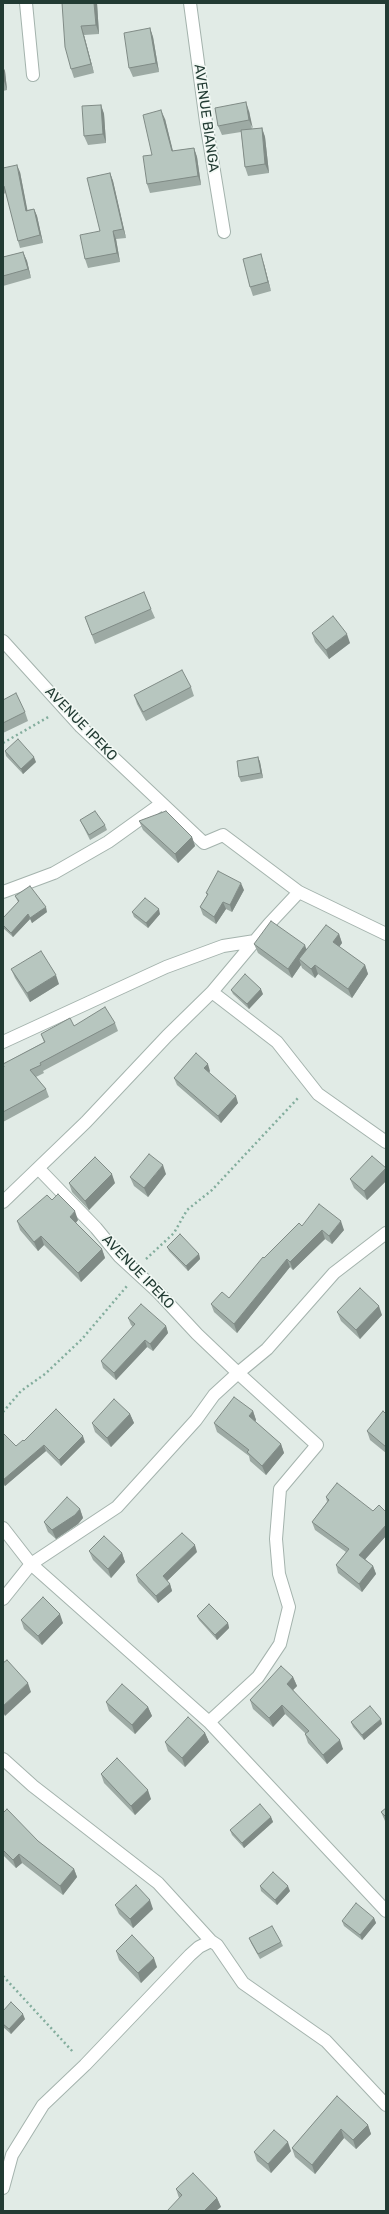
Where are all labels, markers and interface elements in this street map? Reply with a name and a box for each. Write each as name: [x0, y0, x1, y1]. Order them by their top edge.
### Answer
street label: AVENUE BIANGA: [190, 63, 222, 173]
street label: AVENUE IPEKO: [41, 683, 121, 765]
street label: AVENUE IPEKO: [98, 1231, 178, 1313]

